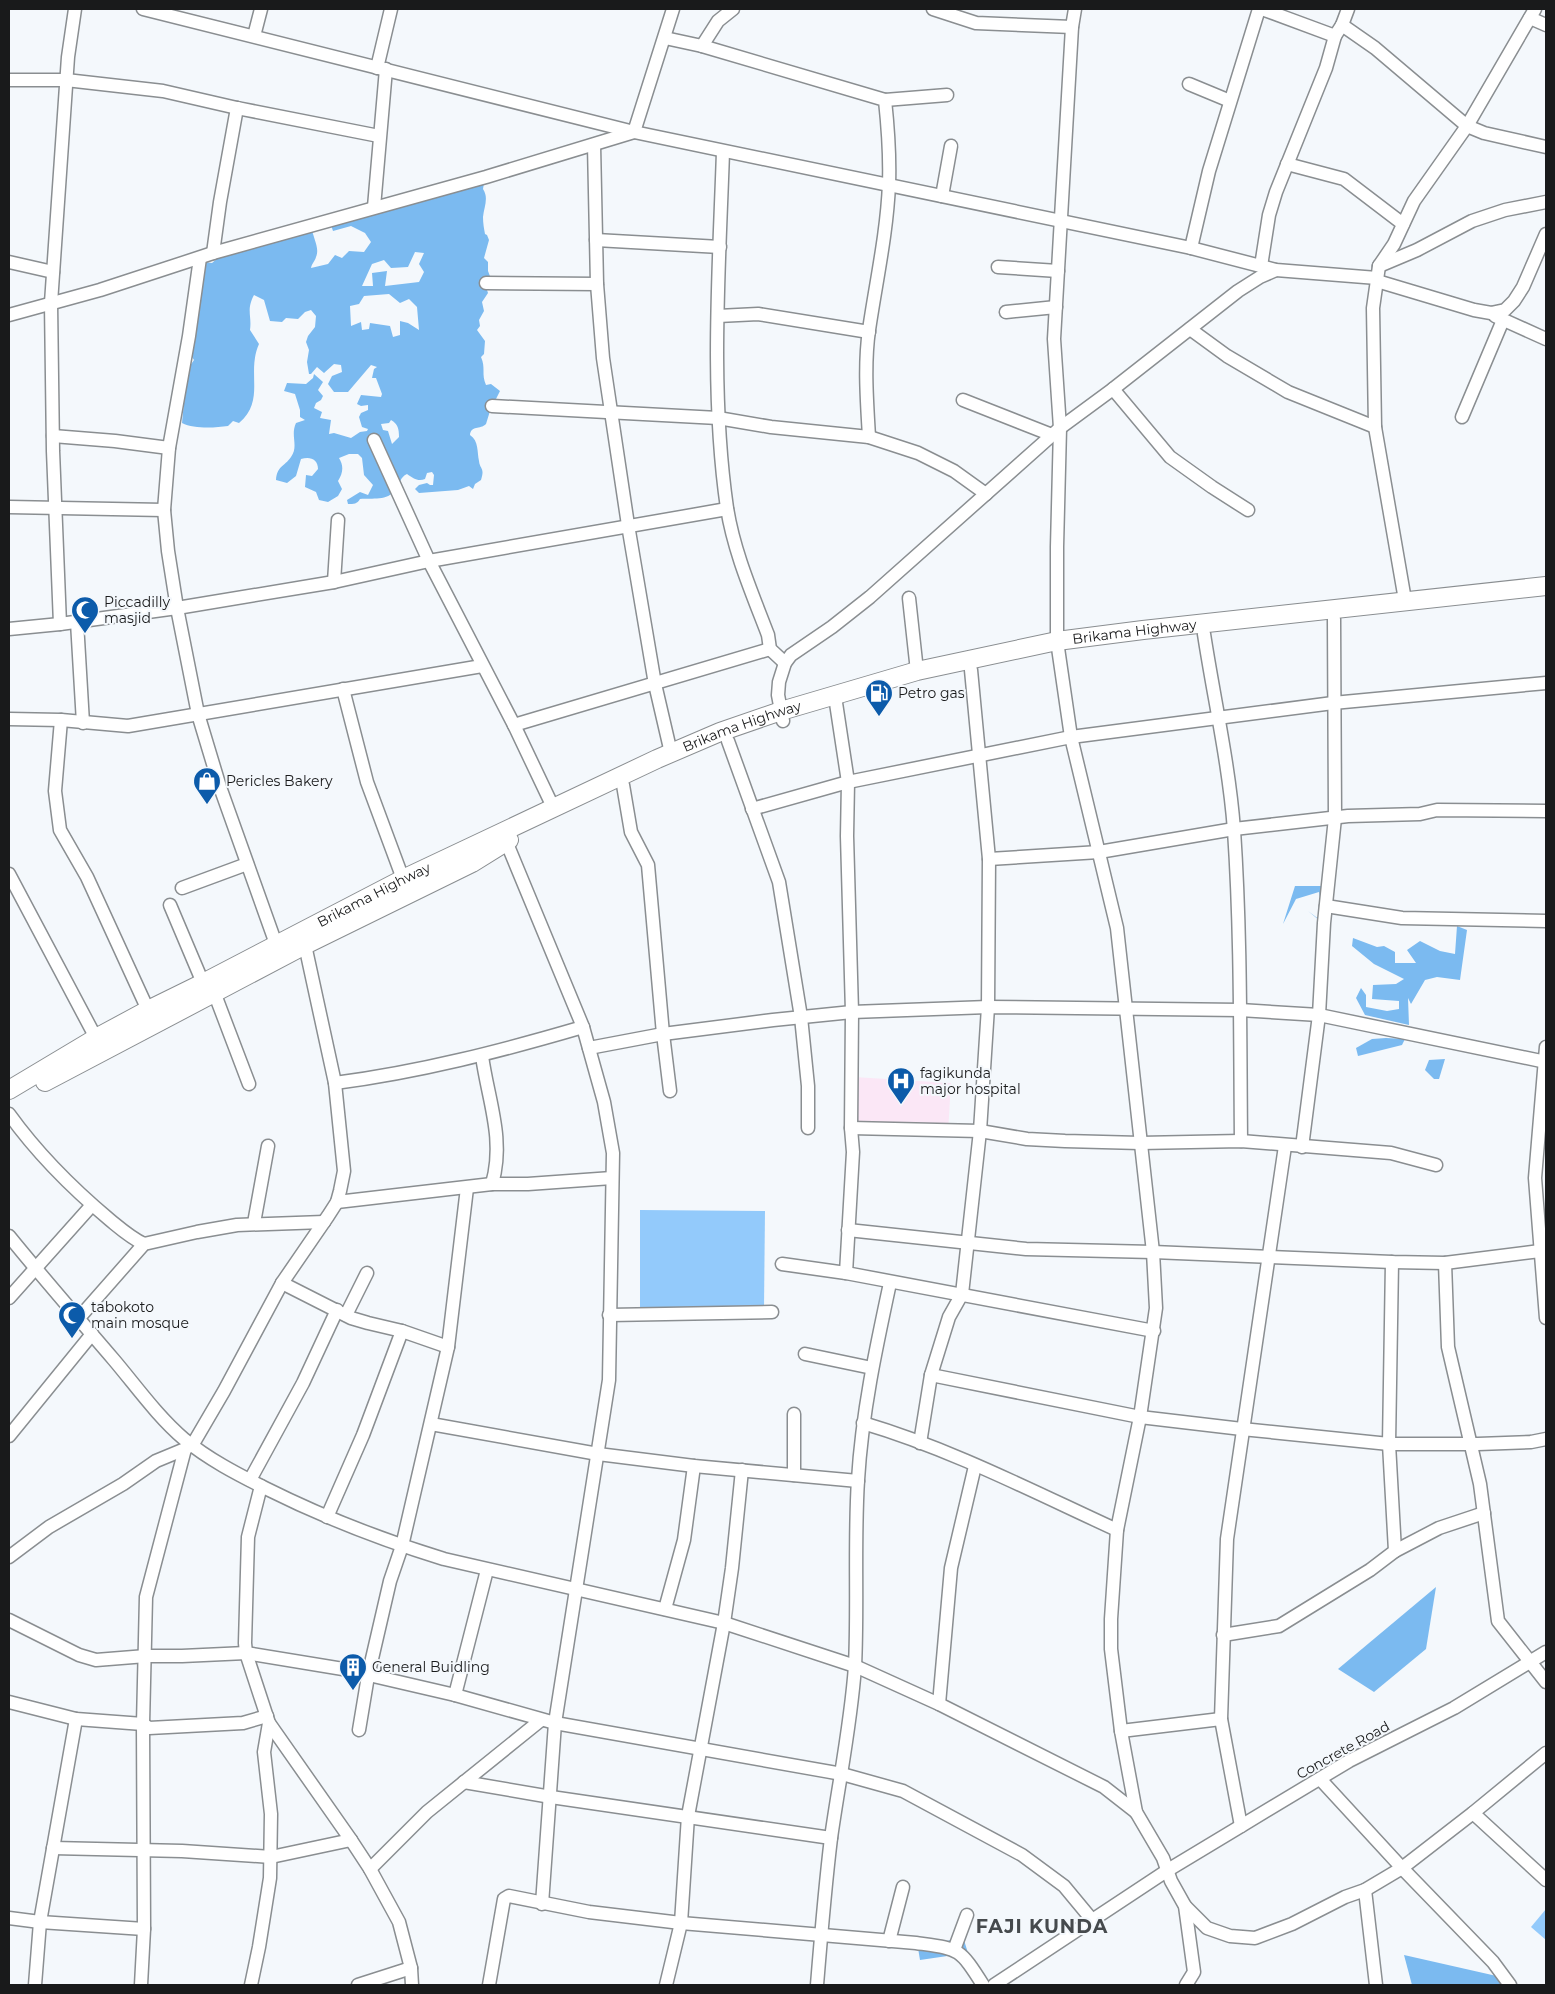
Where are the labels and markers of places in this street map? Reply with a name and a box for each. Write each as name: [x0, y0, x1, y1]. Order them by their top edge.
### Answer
place label: Piccadilly masjid: [104, 593, 170, 627]
mosque icon: Piccadilly masjid: [70, 595, 100, 634]
fuel station icon: Petro gas: [864, 678, 894, 717]
place label: Petro gas: [898, 684, 965, 702]
shop icon: Pericles Bakery: [192, 766, 222, 805]
place label: Pericles Bakery: [226, 772, 333, 790]
place label: fagikunda major hospital: [920, 1064, 1021, 1098]
hospital icon: fagikunda major hospital: [886, 1066, 916, 1105]
place label: tabokoto main mosque: [91, 1298, 189, 1332]
mosque icon: tabokoto main mosque: [57, 1300, 87, 1339]
building icon: General Buidling: [338, 1652, 368, 1691]
place label: General Buidling: [372, 1658, 490, 1676]

